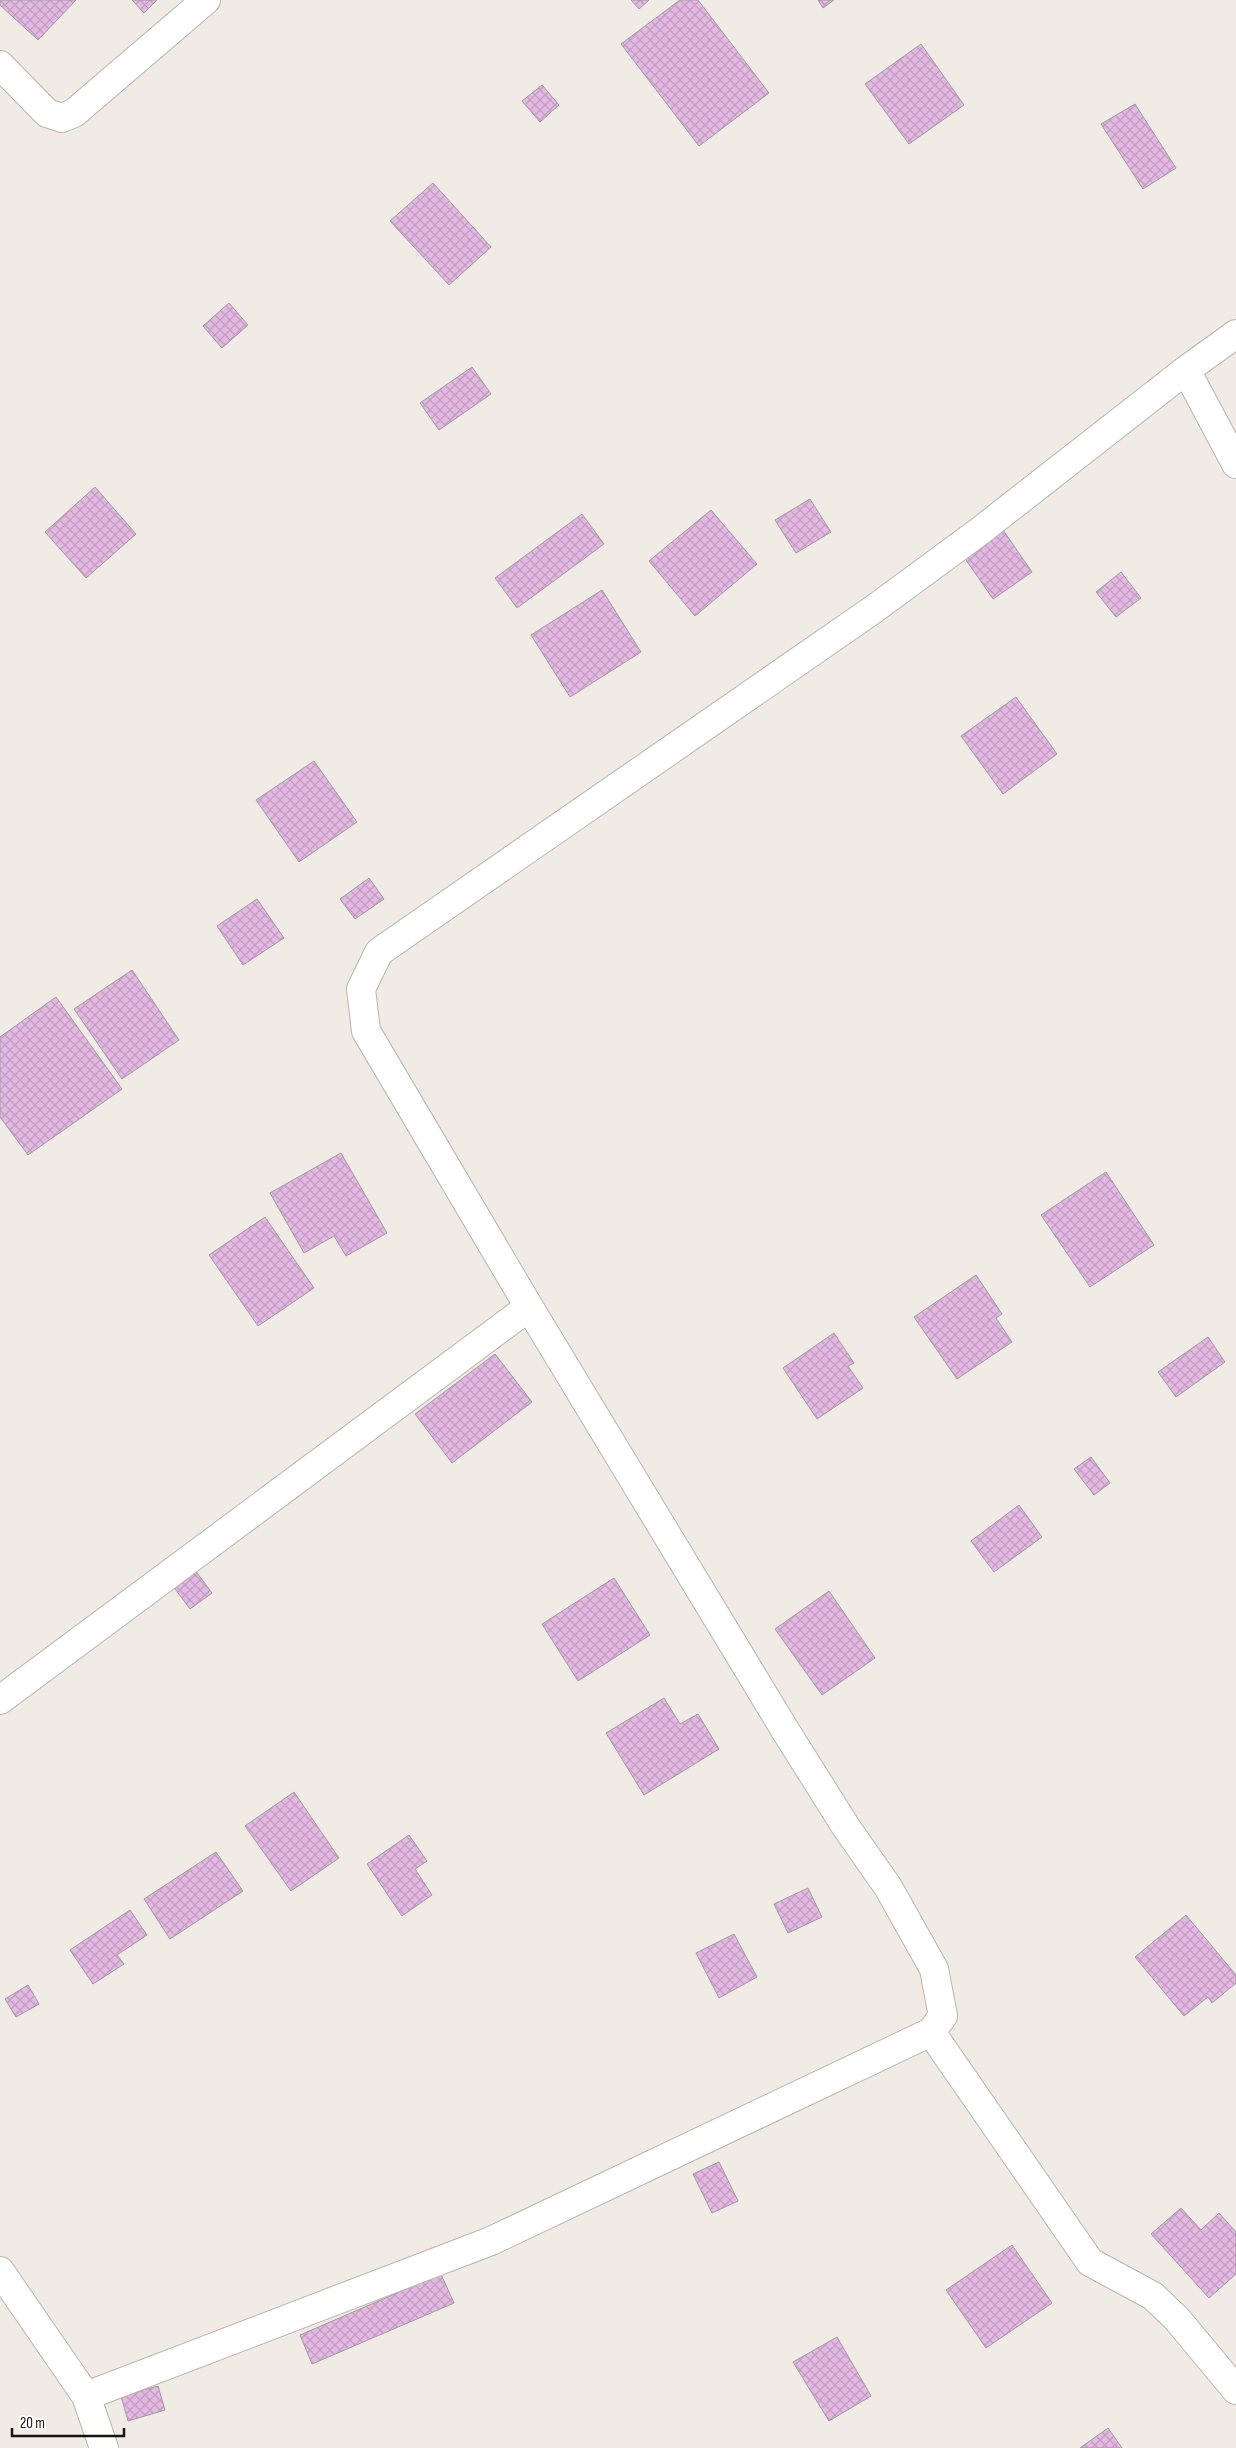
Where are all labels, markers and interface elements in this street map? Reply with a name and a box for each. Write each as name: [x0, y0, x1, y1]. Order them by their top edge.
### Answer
scale bar: [12, 2406, 125, 2438]
text: 20 m: [20, 2414, 45, 2433]

